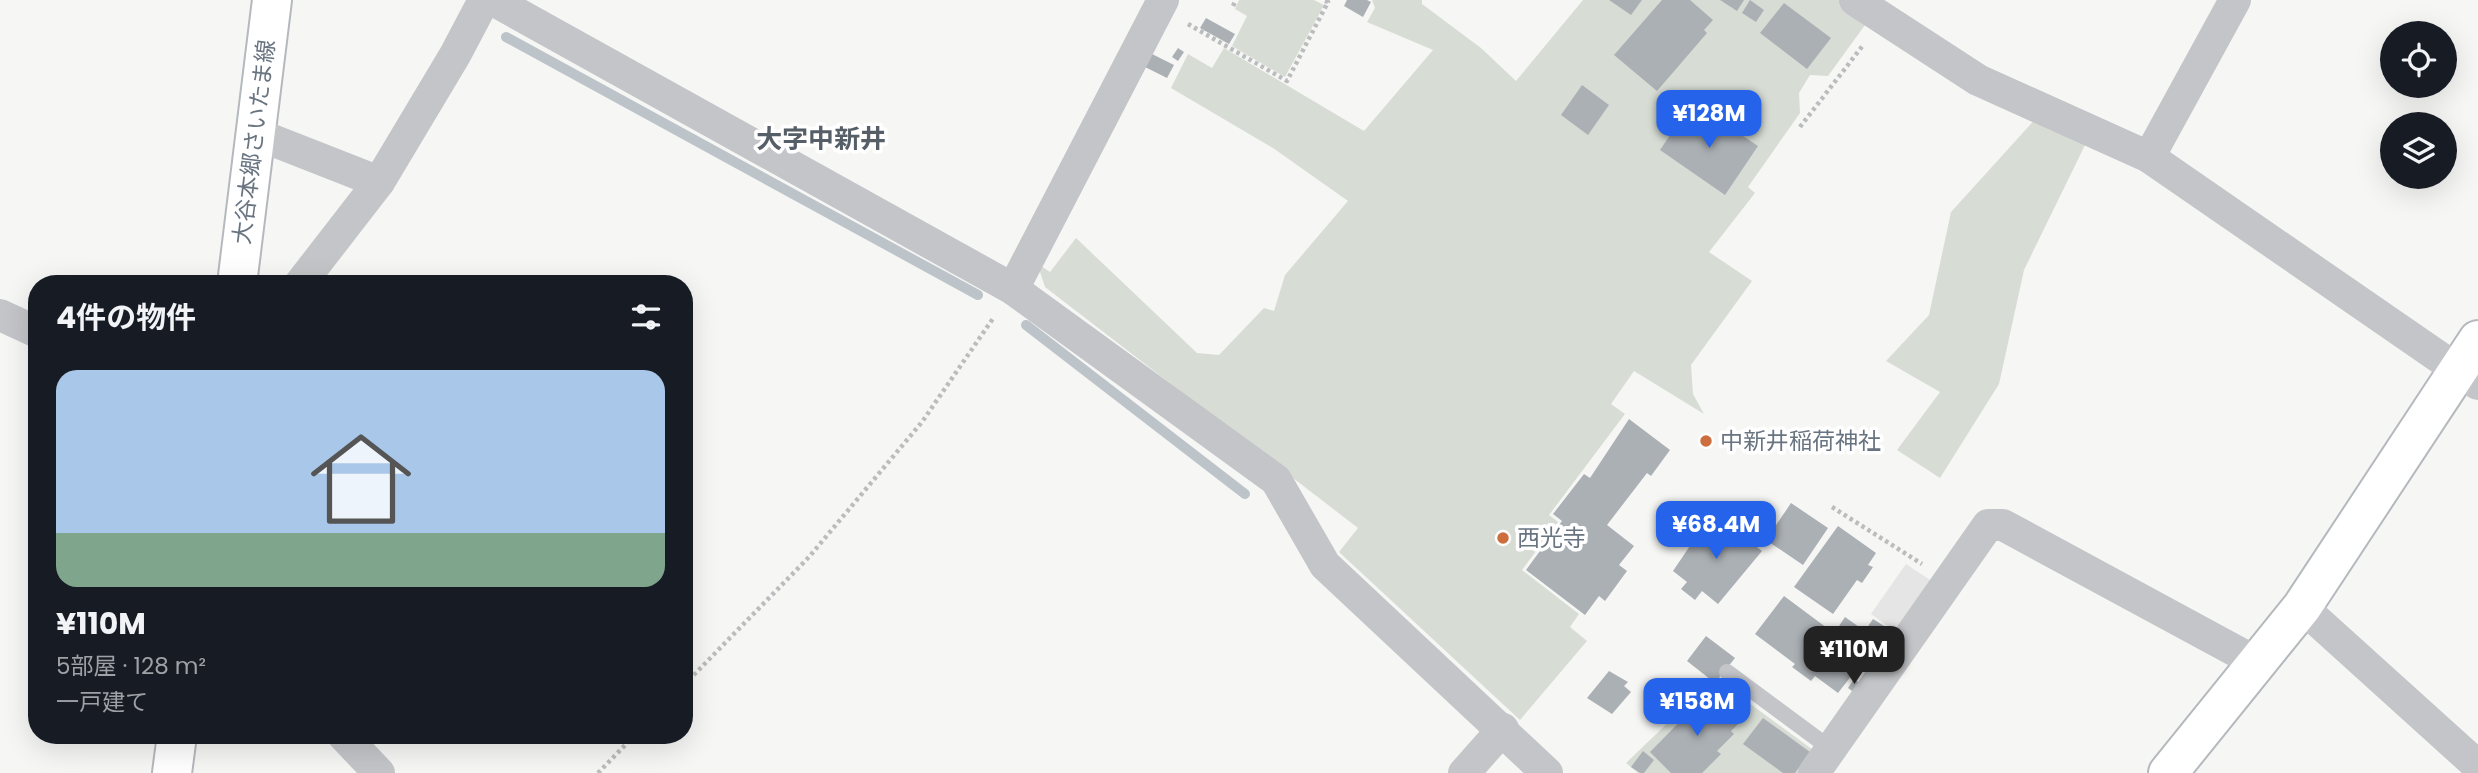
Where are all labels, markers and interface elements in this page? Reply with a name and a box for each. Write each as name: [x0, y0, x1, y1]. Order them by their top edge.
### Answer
map controls: [2380, 21, 2457, 189]
button: locate: [2380, 21, 2457, 98]
street label: 大谷本郷さいたま線: [226, 38, 282, 246]
pin: ¥128M: [1660, 90, 1758, 150]
text: ¥128M: [1672, 97, 1746, 129]
button: layers: [2380, 112, 2457, 189]
district label: 大字中新井: [756, 121, 886, 157]
text: 4件の物件: [56, 296, 196, 339]
icon: filters: [627, 298, 665, 336]
icon: home: [298, 416, 424, 542]
place label: 中新井稲荷神社: [1720, 425, 1881, 457]
marker: 中新井稲荷神社: [1698, 433, 1714, 449]
pin: ¥68.4M: [1659, 502, 1773, 561]
text: ¥68.4M: [1672, 508, 1760, 540]
place label: 西光寺: [1517, 522, 1586, 554]
marker: 西光寺: [1495, 530, 1511, 546]
text: ¥110M: [56, 602, 146, 645]
pin: ¥110M: [1805, 626, 1903, 686]
text: ¥110M: [1820, 633, 1888, 665]
text: 5部屋 · 128 m²: [56, 650, 206, 682]
pin: ¥158M: [1648, 678, 1746, 738]
text: ¥158M: [1659, 685, 1735, 717]
text: 一戸建て: [56, 686, 148, 718]

